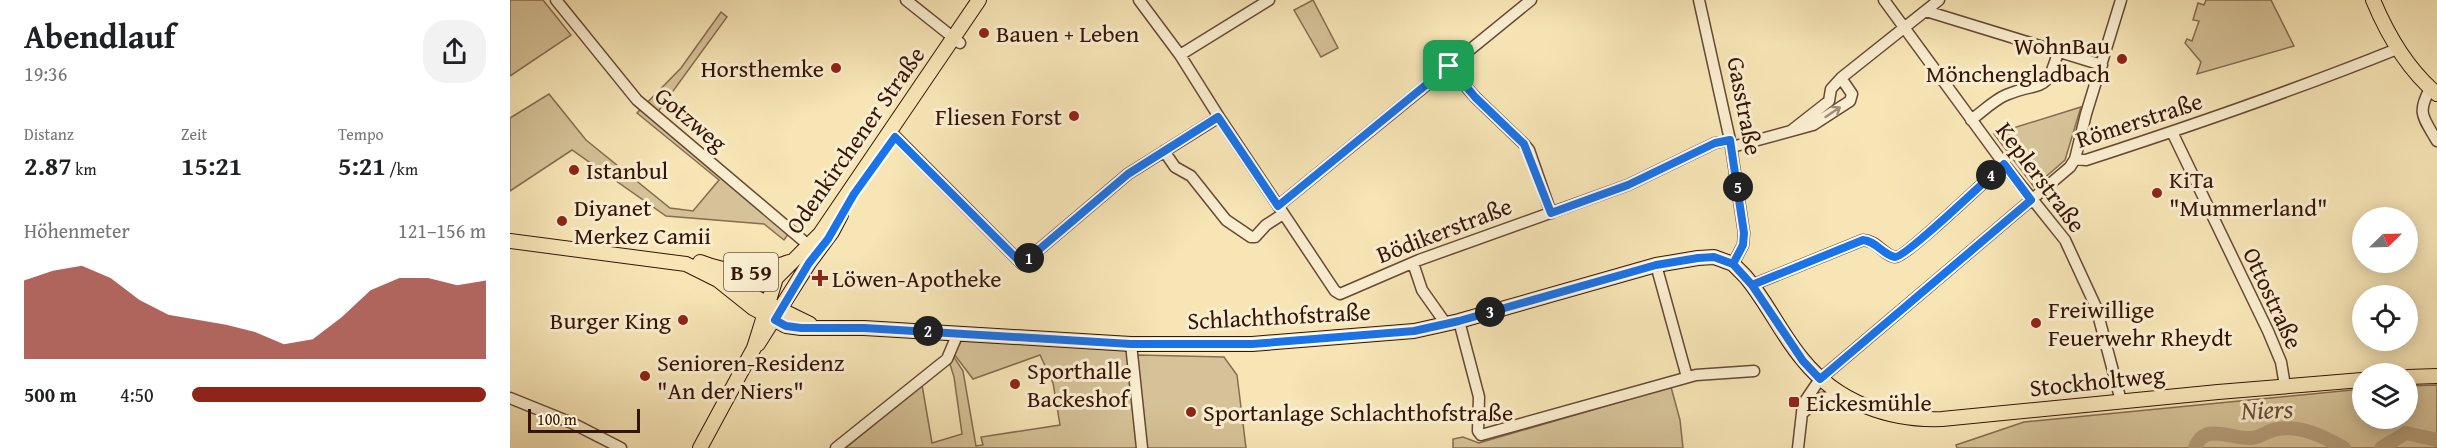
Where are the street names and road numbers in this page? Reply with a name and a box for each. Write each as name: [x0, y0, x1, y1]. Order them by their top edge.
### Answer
street label: Odenkirchener Straße: [777, 39, 933, 241]
street label: Gasstraße: [1718, 54, 1772, 158]
street label: Gotzweg: [647, 78, 735, 160]
street label: Römerstraße: [2071, 83, 2207, 157]
street label: Keplerstraße: [1988, 114, 2094, 240]
street label: Bödikerstraße: [1371, 188, 1517, 272]
street label: Ottostraße: [2234, 242, 2312, 354]
road number: B 59: [724, 253, 778, 291]
street label: Schlachthofstraße: [1186, 294, 1372, 338]
street label: Stockholtweg: [2028, 357, 2166, 405]

